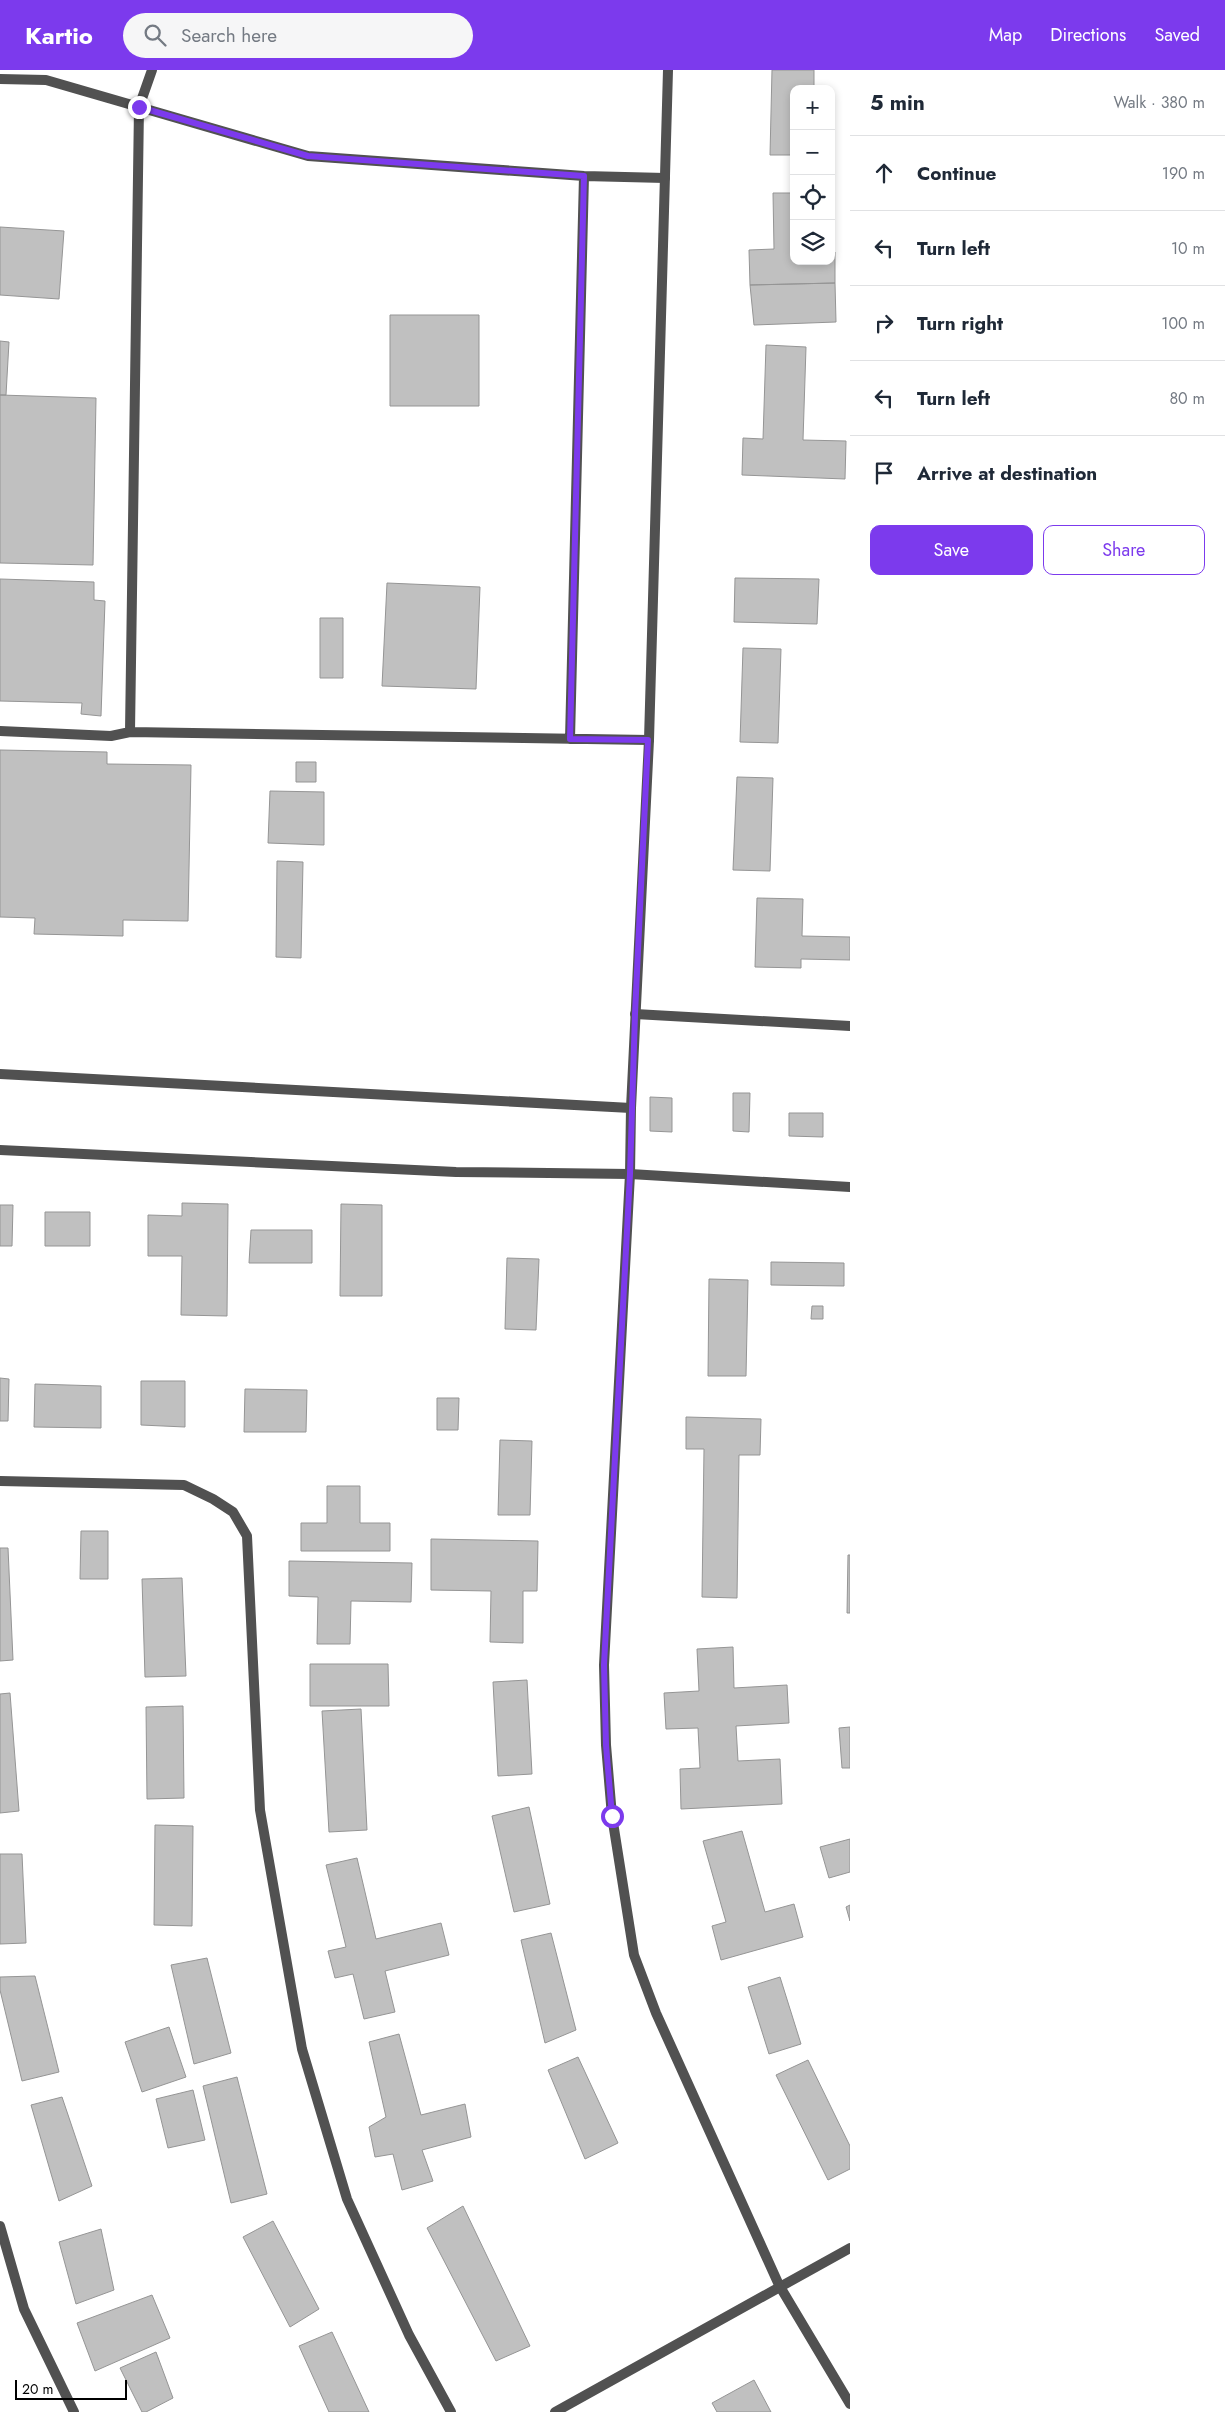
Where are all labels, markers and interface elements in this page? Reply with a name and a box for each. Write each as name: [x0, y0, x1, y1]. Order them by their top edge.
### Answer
search box: [123, 13, 473, 58]
text: Kartio: [25, 18, 93, 53]
icon: search: [141, 21, 169, 49]
text: Search here: [181, 22, 277, 49]
text: Map: [989, 22, 1022, 48]
text: Directions: [1050, 22, 1126, 48]
text: Saved: [1154, 22, 1200, 48]
map controls: [790, 85, 835, 265]
button: +: [790, 85, 835, 130]
text: 5 min: [870, 88, 925, 118]
text: Walk · 380 m: [1114, 91, 1205, 114]
route end: [128, 96, 151, 119]
button: −: [790, 130, 835, 175]
icon: ahead: [870, 159, 898, 187]
text: Continue: [917, 160, 996, 187]
text: 190 m: [1162, 162, 1205, 185]
button: locate: [790, 175, 835, 220]
button: layers: [790, 220, 835, 265]
icon: left: [870, 234, 898, 262]
text: Turn left: [917, 235, 990, 262]
text: 10 m: [1171, 237, 1205, 260]
icon: right: [870, 309, 898, 337]
text: Turn right: [917, 310, 1003, 337]
text: 100 m: [1161, 312, 1205, 335]
icon: left: [870, 384, 898, 412]
text: Turn left: [917, 385, 990, 412]
text: 80 m: [1169, 387, 1205, 410]
icon: arrive: [870, 459, 898, 487]
text: Arrive at destination: [917, 460, 1097, 487]
button: Save: [870, 525, 1033, 575]
button: Share: [1043, 525, 1205, 575]
route start: [601, 1805, 624, 1828]
scale bar: [15, 2377, 128, 2400]
text: 20 m: [22, 2379, 54, 2399]

